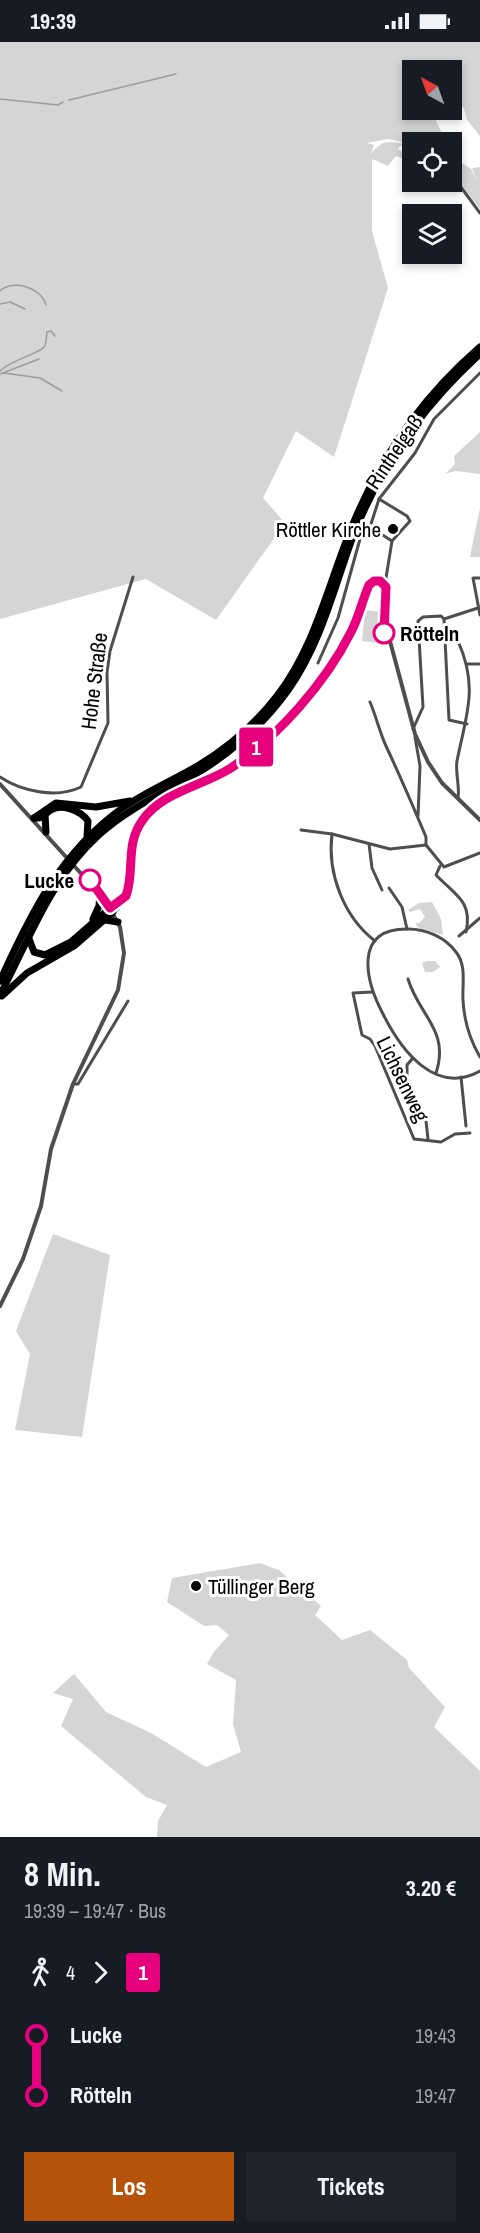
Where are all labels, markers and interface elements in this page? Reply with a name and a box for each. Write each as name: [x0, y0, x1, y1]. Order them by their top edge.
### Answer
text: 19:39: [30, 6, 76, 36]
north arrow: [402, 60, 462, 120]
map controls: [402, 60, 462, 264]
button: locate: [402, 132, 462, 192]
button: layers: [402, 204, 462, 264]
street label: Rinthelgaß: [358, 409, 430, 495]
place label: Röttler Kirche: [276, 515, 381, 544]
marker: Röttler Kirche: [386, 522, 400, 536]
place label: Rötteln: [400, 619, 459, 648]
marker: Rötteln: [373, 622, 395, 644]
street label: Hohe Straße: [74, 631, 114, 731]
line badge: 1: [236, 728, 276, 766]
text: 1: [251, 733, 261, 762]
place label: Lucke: [24, 866, 74, 895]
marker: Lucke: [79, 869, 101, 891]
street label: Lichsenweg: [370, 1031, 436, 1127]
place label: Tüllinger Berg: [208, 1572, 315, 1601]
marker: Tüllinger Berg: [189, 1579, 203, 1593]
text: 8 Min.: [24, 1852, 101, 1896]
text: 3.20 €: [406, 1873, 456, 1903]
text: 19:39 – 19:47 · Bus: [24, 1897, 166, 1924]
icon: walk: [24, 1956, 57, 1989]
icon: forward: [84, 1956, 117, 1989]
text: 1: [138, 1958, 148, 1987]
text: 4: [66, 1959, 75, 1986]
text: Lucke: [70, 2020, 122, 2050]
text: 19:43: [415, 2022, 456, 2049]
text: Rötteln: [70, 2080, 132, 2110]
text: 19:47: [415, 2082, 456, 2109]
button: Los: [24, 2152, 234, 2221]
button: Tickets: [246, 2152, 456, 2221]

